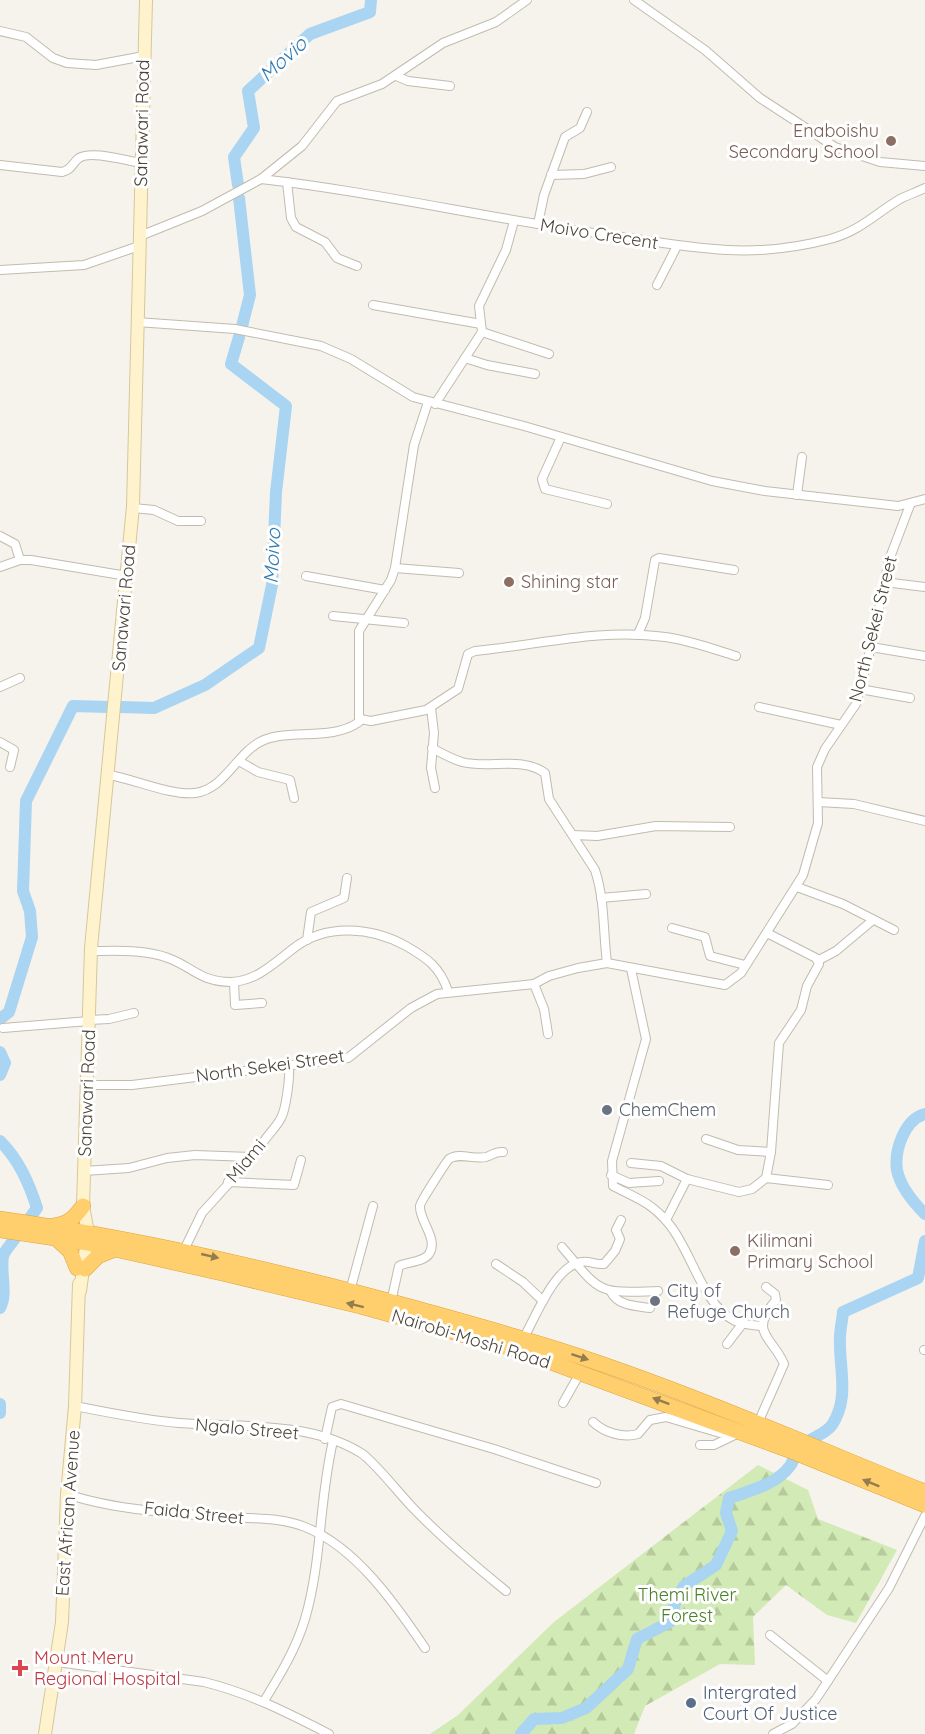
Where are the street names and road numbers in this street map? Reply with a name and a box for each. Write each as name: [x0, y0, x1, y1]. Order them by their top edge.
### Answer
street label: Sanawari Road: [129, 59, 154, 187]
street label: Moivo Crecent: [538, 213, 660, 254]
street label: Sanawari Road: [107, 544, 140, 672]
street label: North Sekei Street: [843, 553, 902, 704]
street label: Sanawari Road: [73, 1029, 100, 1157]
street label: North Sekei Street: [194, 1044, 346, 1087]
street label: Miami: [221, 1134, 270, 1187]
street label: Nairobi-Moshi Road: [389, 1303, 553, 1374]
street label: Ngalo Street: [194, 1413, 300, 1444]
street label: East African Avenue: [50, 1429, 85, 1597]
street label: Faida Street: [143, 1496, 245, 1529]

